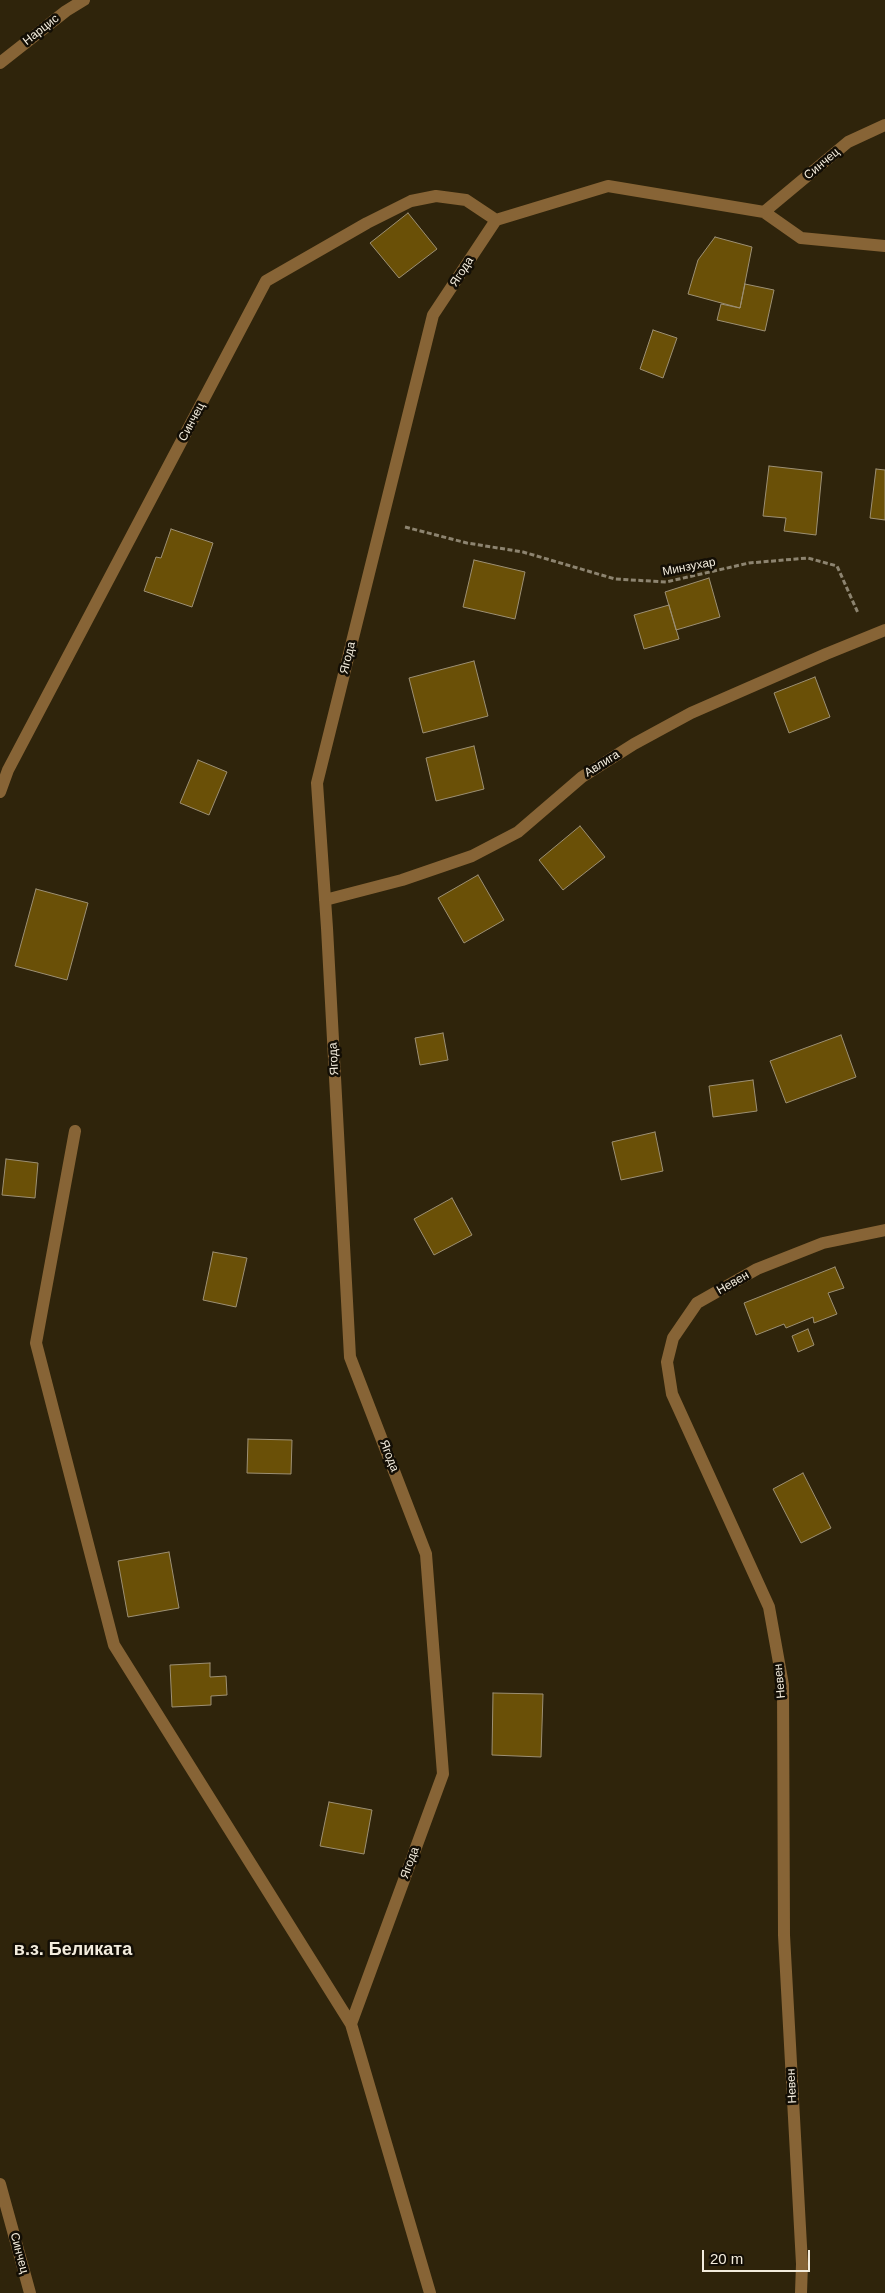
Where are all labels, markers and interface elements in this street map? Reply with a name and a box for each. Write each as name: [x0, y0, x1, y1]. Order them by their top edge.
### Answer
street label: Нарцис: [20, 12, 62, 48]
street label: Синчец: [801, 145, 843, 183]
street label: Ягода: [447, 254, 477, 290]
street label: Синчец: [176, 400, 208, 444]
street label: Минзухар: [661, 555, 717, 579]
street label: Ягода: [337, 640, 359, 676]
street label: Авлига: [582, 748, 622, 780]
street label: Ягода: [326, 1042, 342, 1076]
street label: Невен: [714, 1268, 752, 1298]
street label: Ягода: [376, 1438, 402, 1474]
street label: Невен: [771, 1663, 789, 1699]
street label: Ягода: [398, 1845, 422, 1881]
district label: в.з. Беликата: [14, 1939, 132, 1961]
street label: Невен: [784, 2068, 800, 2104]
street label: Синчец: [7, 2231, 31, 2275]
scale bar: [705, 2240, 812, 2272]
text: 20 m: [710, 2250, 743, 2267]

